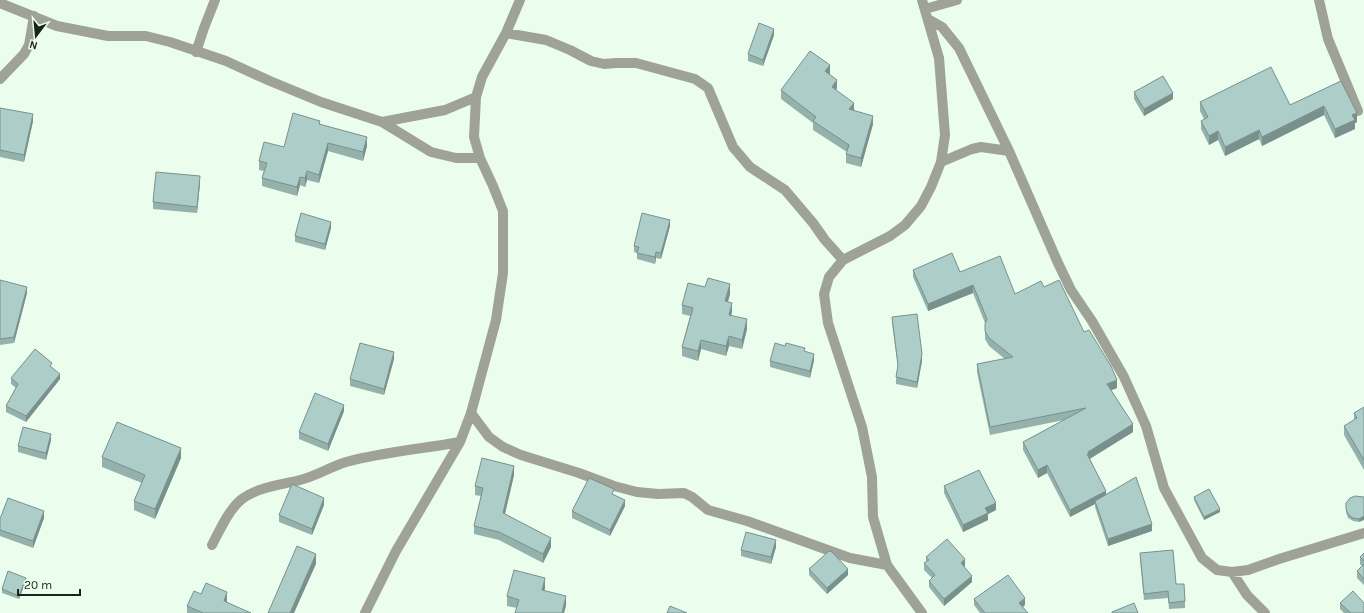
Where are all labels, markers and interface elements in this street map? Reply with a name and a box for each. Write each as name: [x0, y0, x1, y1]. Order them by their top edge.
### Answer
north arrow: [16, 16, 56, 56]
text: N: [28, 38, 39, 52]
scale bar: [18, 571, 80, 597]
text: 20 m: [24, 578, 52, 592]

